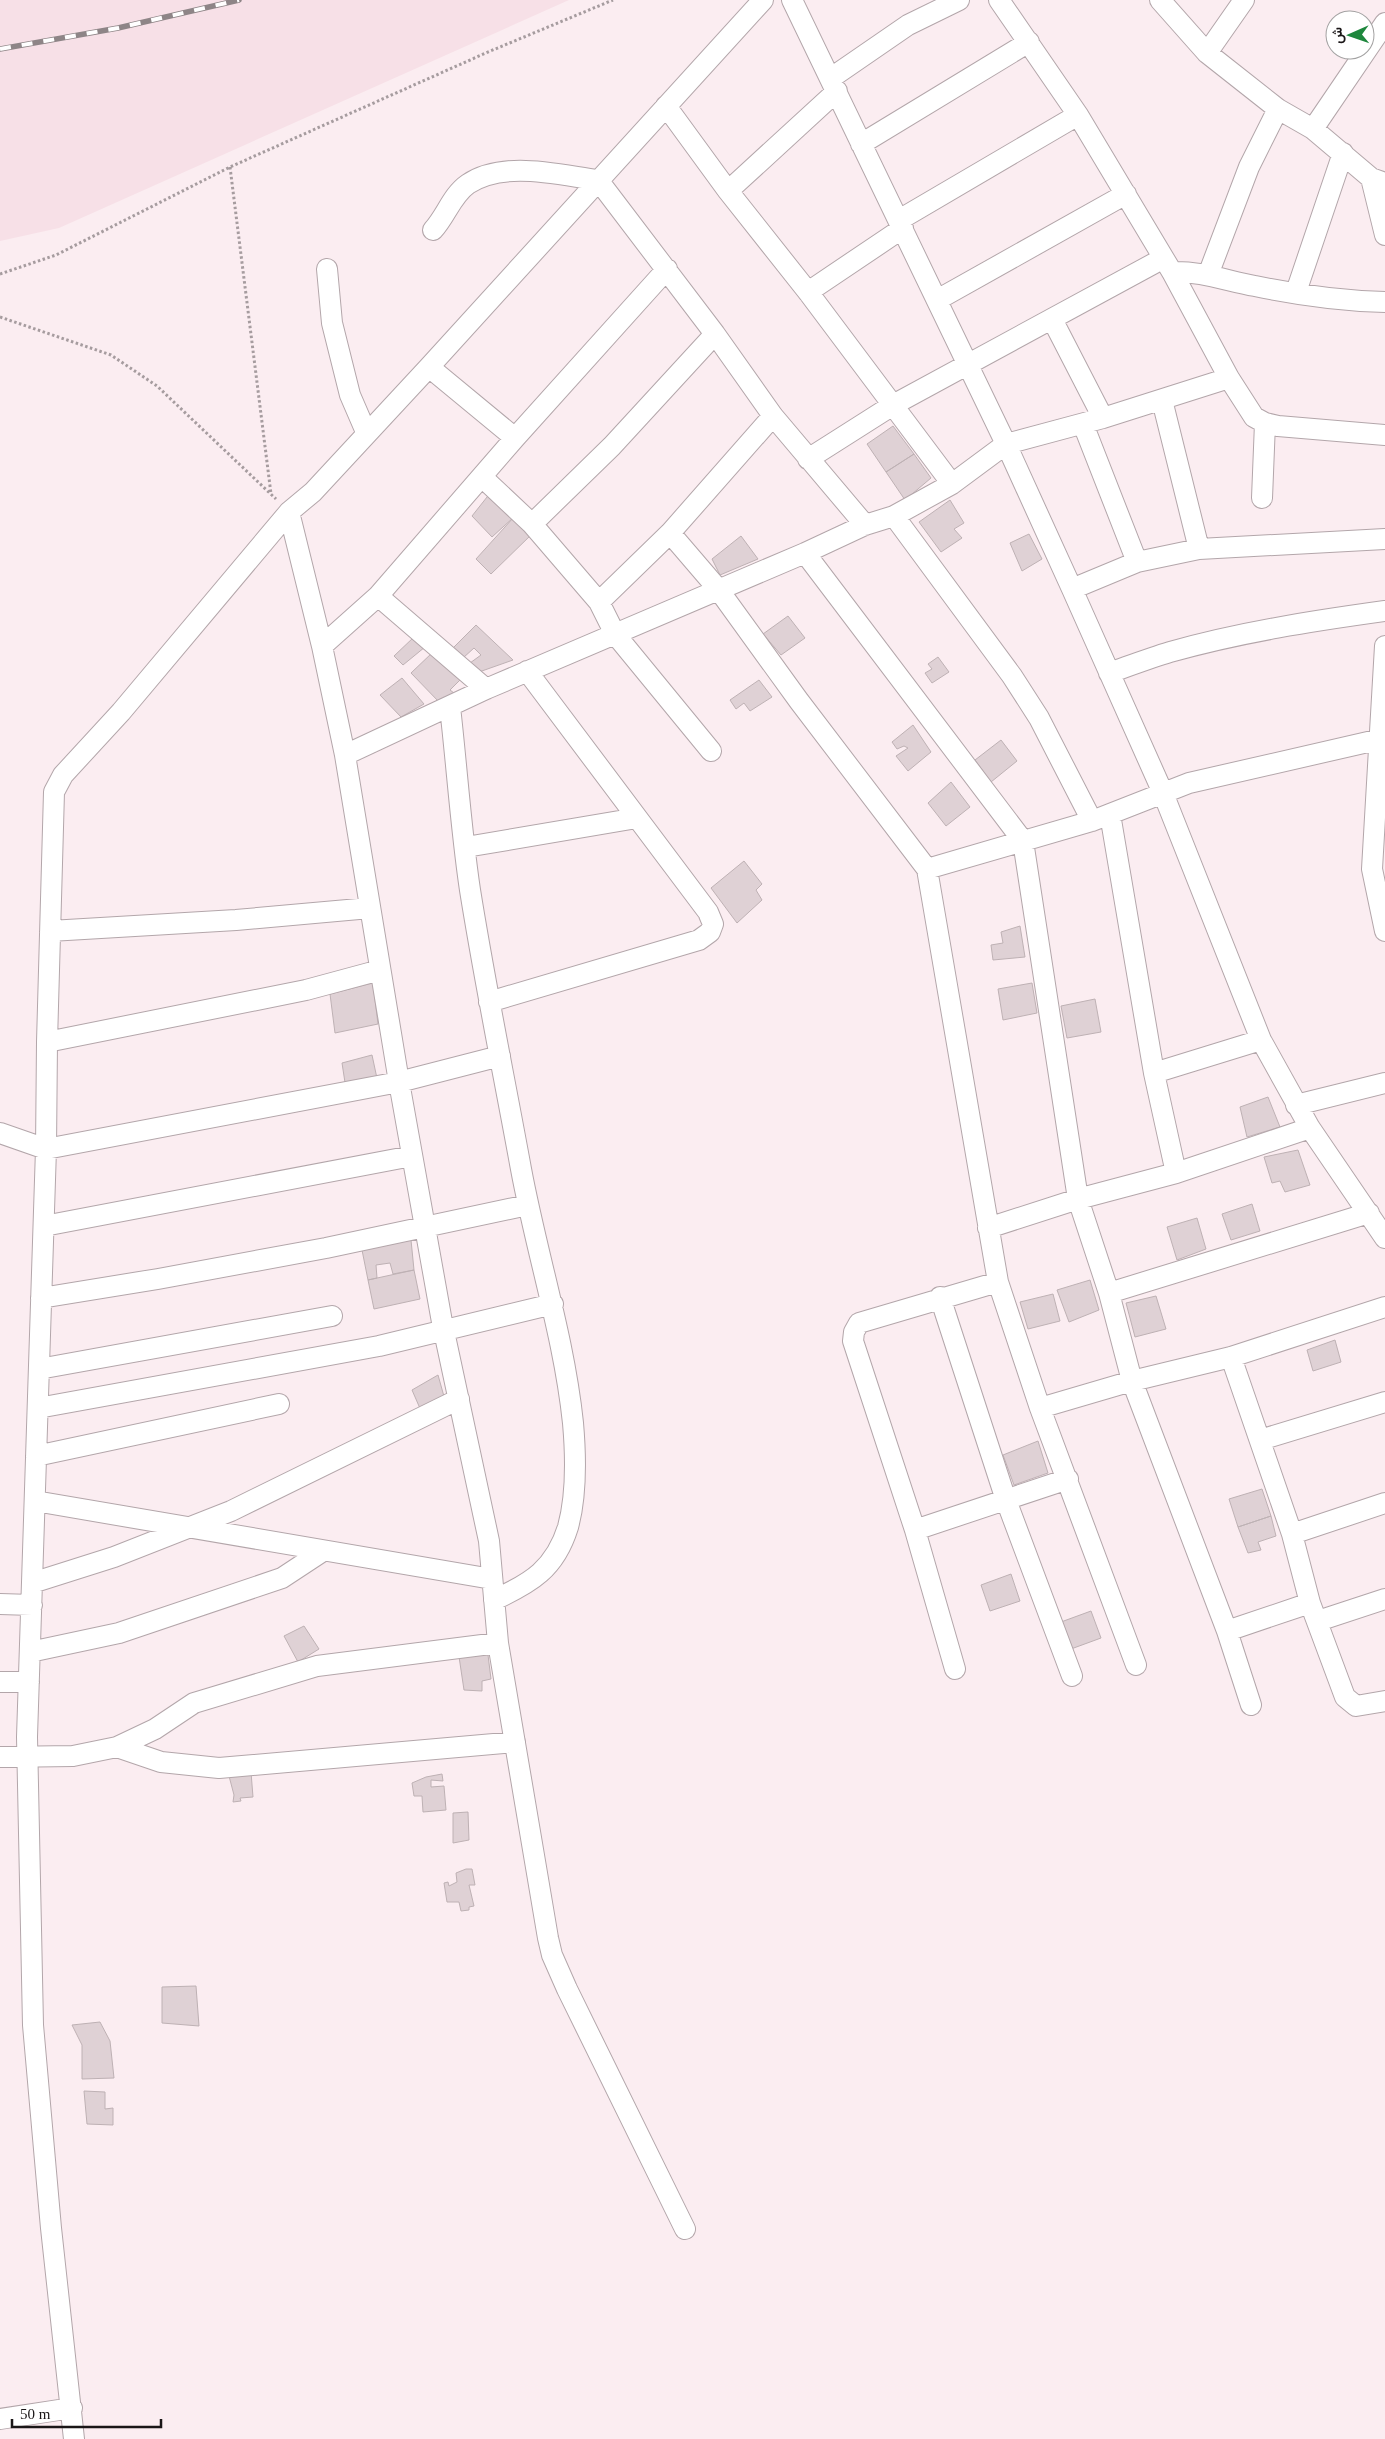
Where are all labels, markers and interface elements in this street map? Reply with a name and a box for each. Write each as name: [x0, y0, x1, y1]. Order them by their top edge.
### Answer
north arrow: [1325, 10, 1375, 60]
text: ش: [1330, 27, 1346, 44]
scale bar: [12, 2396, 161, 2428]
text: 50 m: [20, 2406, 51, 2422]

